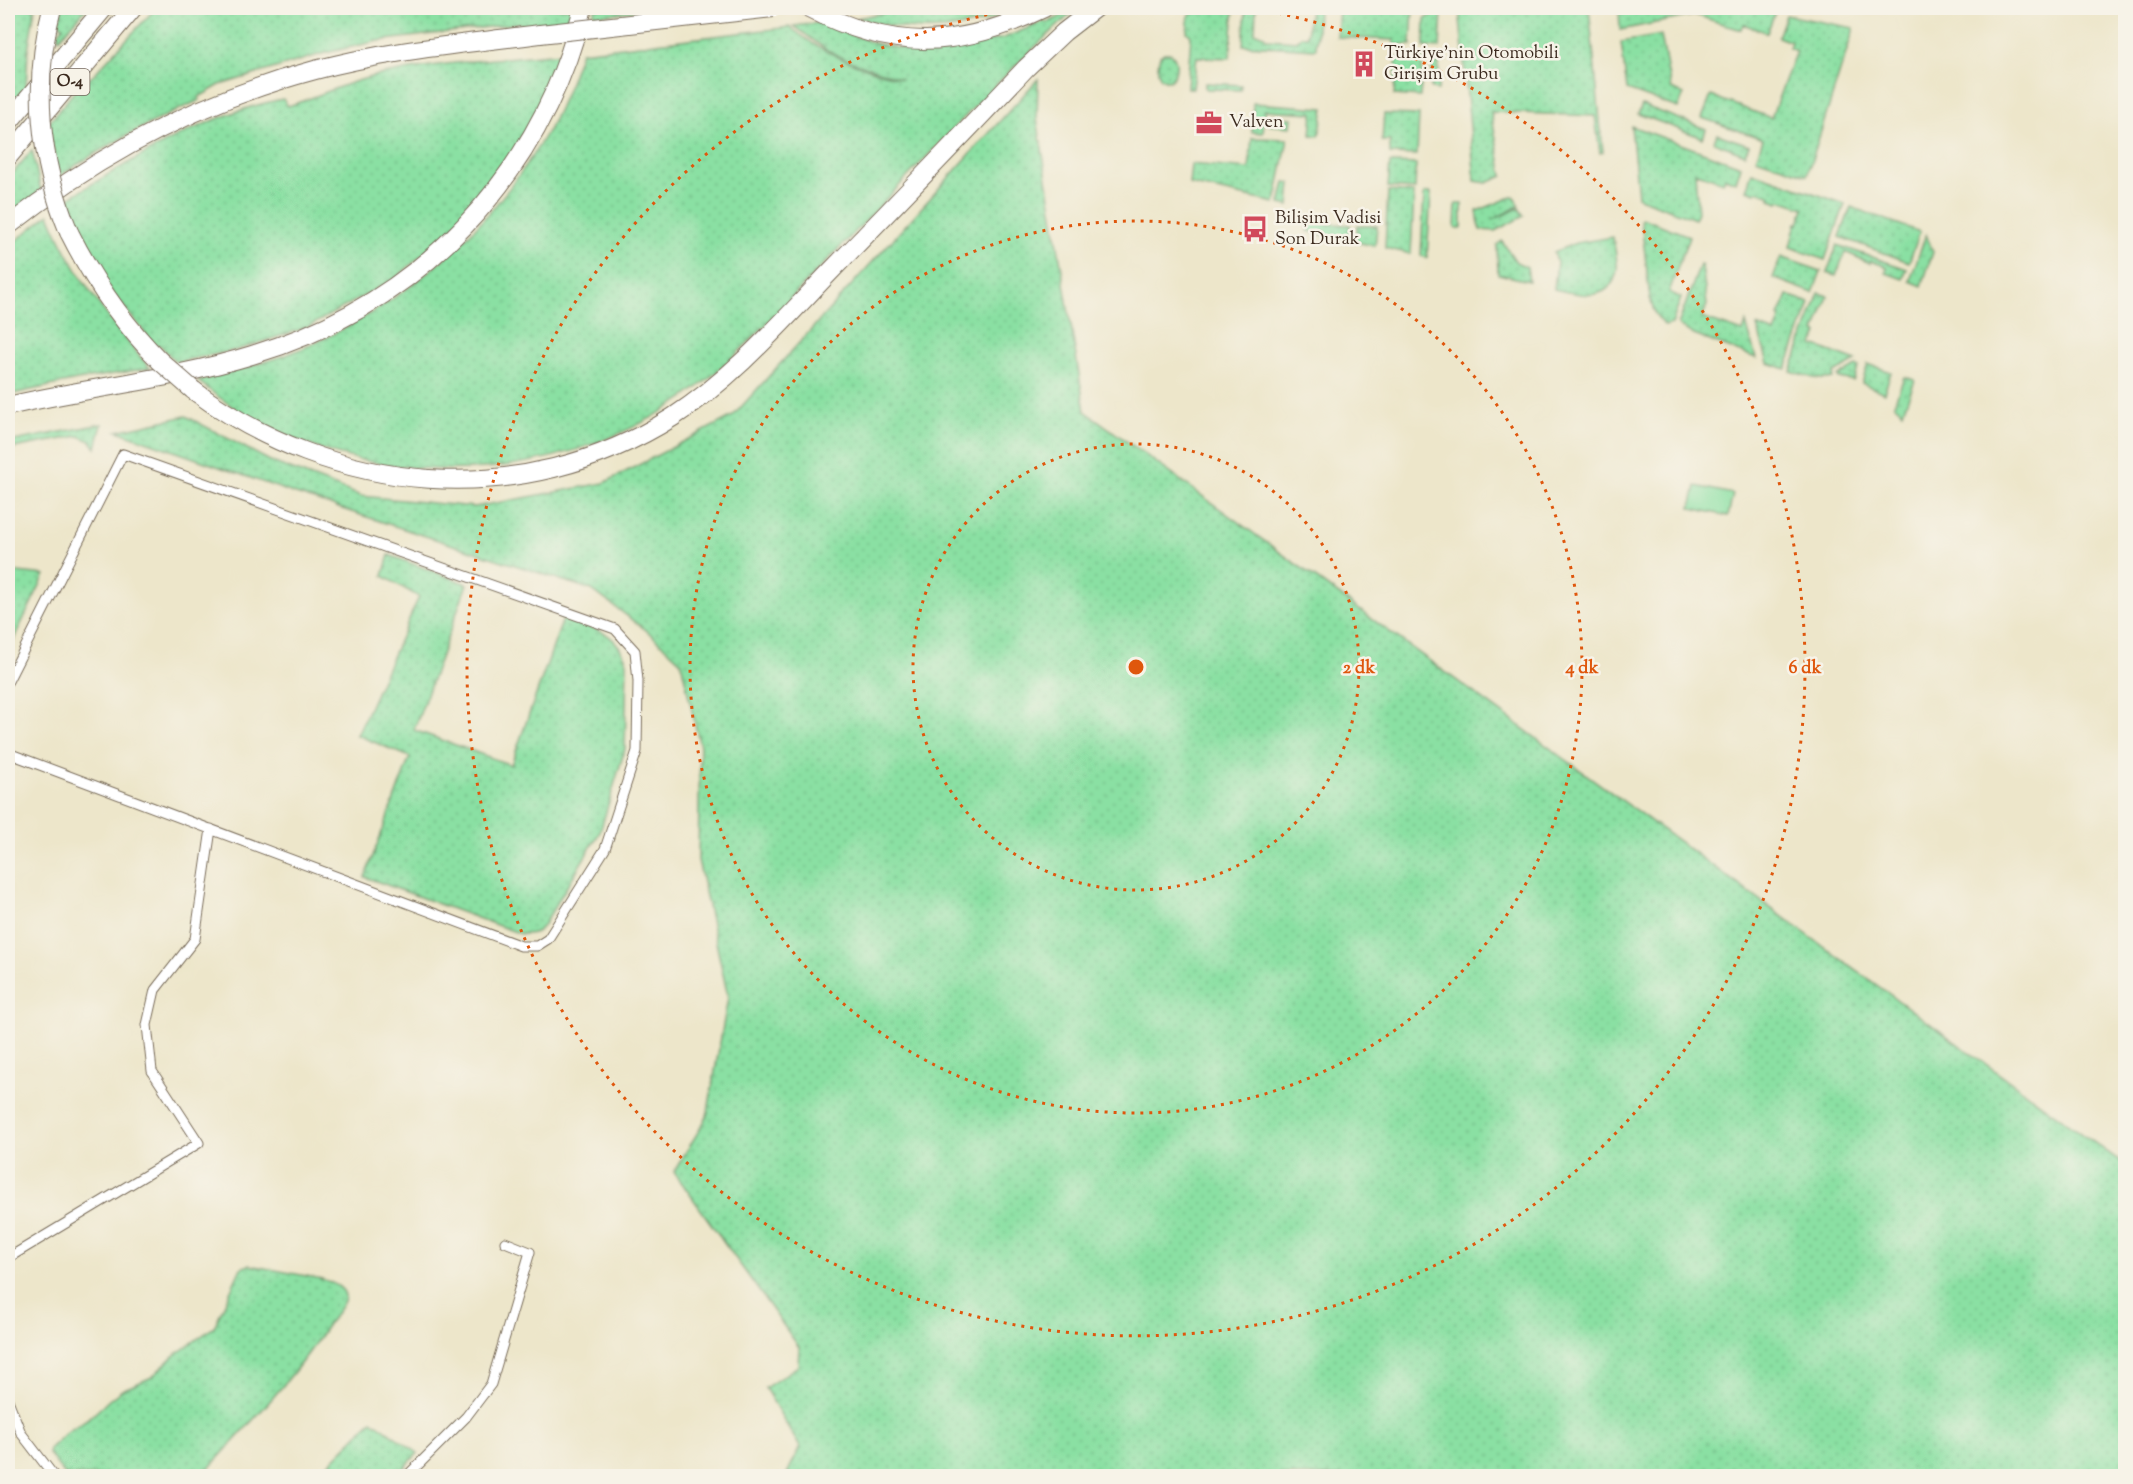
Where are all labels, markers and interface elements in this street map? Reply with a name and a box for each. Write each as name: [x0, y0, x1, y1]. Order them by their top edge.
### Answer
place label: Türkiye'nin Otomobili Girişim Grubu: [1384, 41, 1559, 88]
building icon: Türkiye'nin Otomobili Girişim Grubu: [1349, 49, 1379, 79]
road number: O-4: [50, 69, 90, 95]
office icon: Valven: [1194, 108, 1224, 138]
place label: Valven: [1229, 110, 1284, 136]
place label: Bilişim Vadisi Son Durak: [1275, 206, 1381, 253]
bus stop icon: Bilişim Vadisi Son Durak: [1240, 214, 1270, 244]
text: 2 dk: [1343, 656, 1375, 682]
text: 4 dk: [1564, 656, 1599, 682]
text: 6 dk: [1789, 656, 1822, 682]
centre of rings: [1126, 657, 1146, 677]

